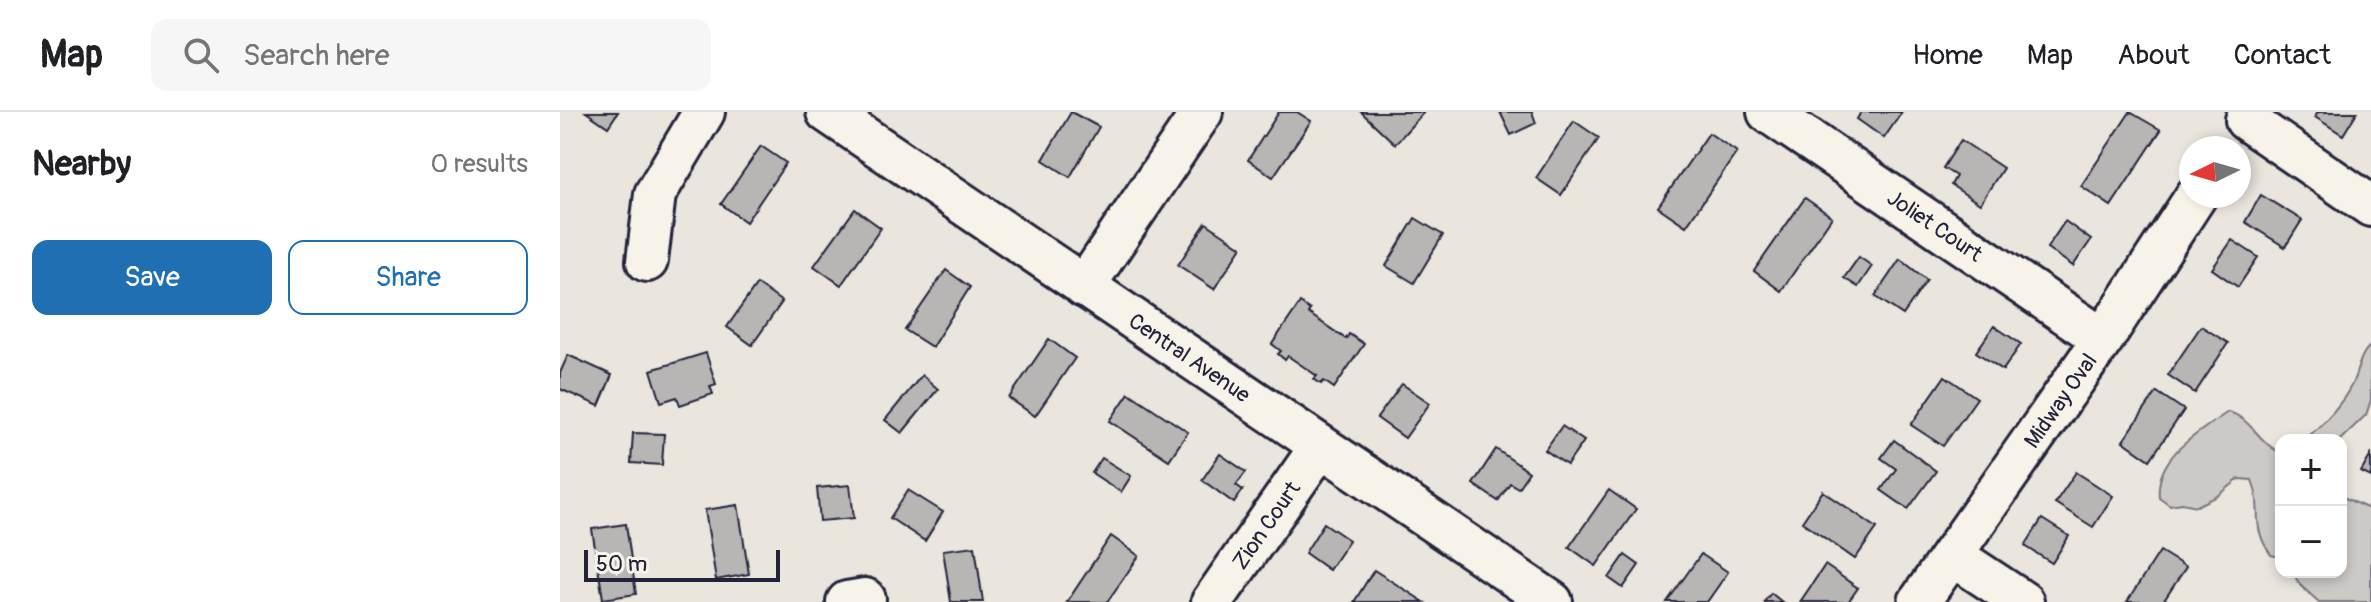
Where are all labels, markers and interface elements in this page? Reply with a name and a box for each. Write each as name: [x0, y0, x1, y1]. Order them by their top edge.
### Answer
search box: [151, 19, 711, 91]
text: Map: [40, 31, 103, 79]
icon: search: [179, 33, 223, 77]
text: Search here: [243, 37, 390, 74]
text: Home: [1912, 38, 1983, 73]
text: Map: [2027, 38, 2073, 73]
text: About: [2117, 38, 2190, 73]
text: Contact: [2234, 38, 2331, 73]
north arrow: [2179, 136, 2251, 208]
text: Nearby: [32, 143, 131, 186]
text: 0 results: [431, 148, 528, 180]
street label: Joliet Court: [1882, 184, 1988, 268]
button: Save: [32, 240, 272, 315]
button: Share: [288, 240, 528, 315]
street label: Central Avenue: [1123, 307, 1256, 409]
street label: Midway Oval: [2018, 348, 2104, 454]
map controls: [2275, 434, 2347, 578]
button: +: [2275, 434, 2347, 506]
street label: Zion Court: [1226, 476, 1307, 575]
button: −: [2275, 506, 2347, 578]
scale bar: [584, 546, 780, 582]
text: 50 m: [596, 550, 647, 578]

